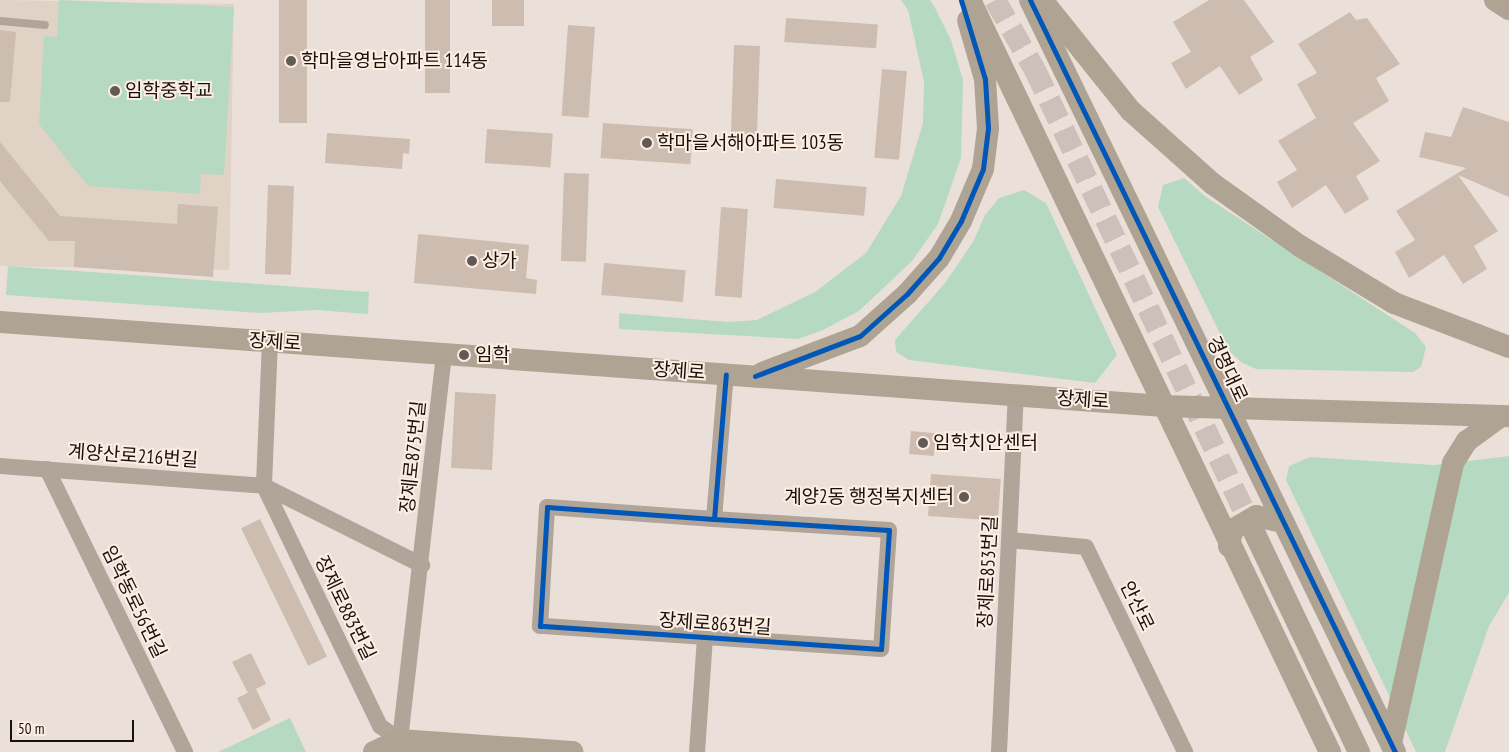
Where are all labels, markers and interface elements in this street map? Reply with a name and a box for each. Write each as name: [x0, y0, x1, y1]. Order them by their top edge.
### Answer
place label: 학마을영남아파트 114동: [301, 50, 488, 72]
marker: 학마을영남아파트 114동: [285, 55, 297, 67]
place label: 임학중학교: [125, 80, 212, 102]
marker: 임학중학교: [109, 85, 121, 97]
place label: 학마을서해아파트 103동: [657, 132, 844, 154]
marker: 학마을서해아파트 103동: [641, 137, 653, 149]
place label: 상가: [482, 250, 517, 272]
marker: 상가: [466, 255, 478, 267]
street label: 장제로: [248, 329, 302, 355]
street label: 경명대로: [1202, 332, 1252, 406]
place label: 임학: [475, 344, 510, 366]
marker: 임학: [457, 348, 471, 362]
street label: 장제로: [652, 358, 706, 384]
street label: 장제로: [1056, 387, 1110, 413]
street label: 장제로875번길: [396, 400, 430, 514]
place label: 임학치안센터: [933, 432, 1038, 454]
marker: 임학치안센터: [917, 437, 929, 449]
street label: 계양산로216번길: [67, 440, 199, 472]
place label: 계양2동 행정복지센터: [784, 486, 954, 508]
marker: 계양2동 행정복지센터: [958, 491, 970, 503]
street label: 장제로853번길: [974, 515, 1002, 629]
street label: 임학동로56번길: [97, 542, 171, 662]
street label: 장제로883번길: [310, 552, 380, 664]
street label: 안산로: [1115, 577, 1159, 635]
street label: 장제로863번길: [658, 609, 772, 639]
scale bar: [12, 710, 136, 742]
text: 50 m: [18, 719, 44, 738]

